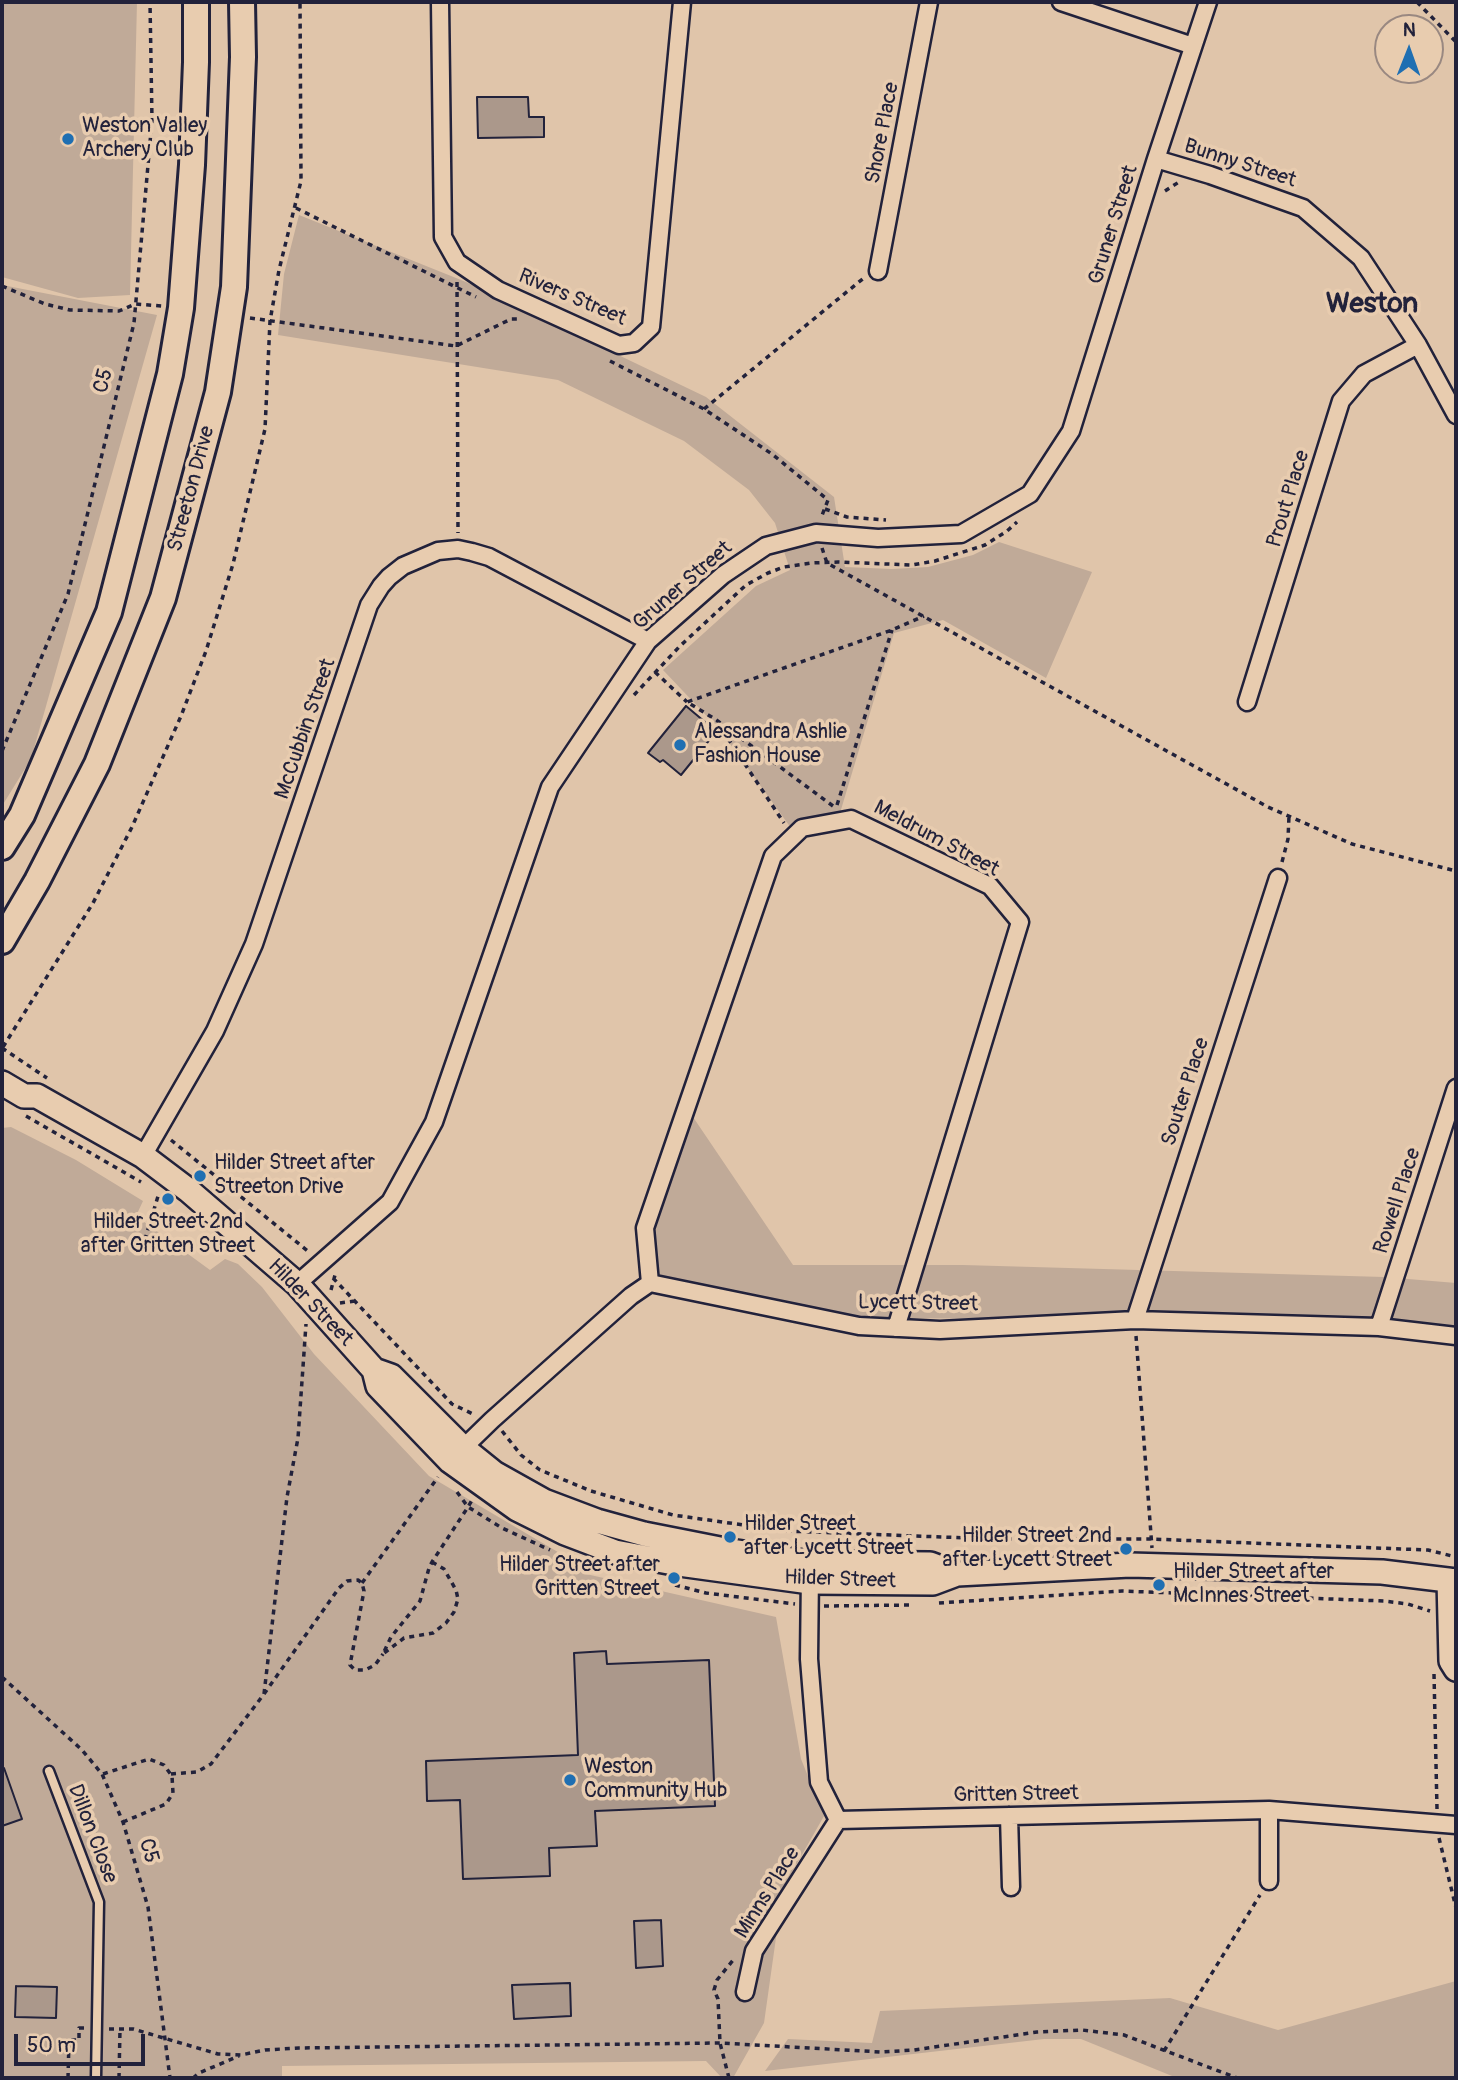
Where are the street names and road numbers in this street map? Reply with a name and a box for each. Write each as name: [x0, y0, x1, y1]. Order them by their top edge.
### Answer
street label: Shore Place: [861, 80, 905, 186]
street label: Bunny Street: [1181, 134, 1299, 194]
street label: Gruner Street: [1084, 162, 1144, 288]
street label: Rivers Street: [514, 264, 630, 332]
street label: C5: [89, 366, 119, 396]
street label: Streeton Drive: [163, 423, 221, 555]
street label: Prout Place: [1262, 447, 1316, 551]
street label: Gruner Street: [628, 536, 738, 636]
street label: McCubbin Street: [270, 655, 342, 803]
street label: Meldrum Street: [869, 795, 1003, 883]
street label: Souter Place: [1157, 1035, 1215, 1149]
street label: Rowell Place: [1369, 1145, 1427, 1257]
street label: Hilder Street: [262, 1254, 358, 1352]
street label: Lycett Street: [858, 1290, 978, 1318]
street label: Hilder Street: [784, 1565, 896, 1595]
street label: Dillon Close: [62, 1781, 122, 1887]
street label: Gritten Street: [953, 1781, 1079, 1809]
street label: C5: [132, 1836, 164, 1866]
street label: Minns Place: [730, 1843, 806, 1943]

